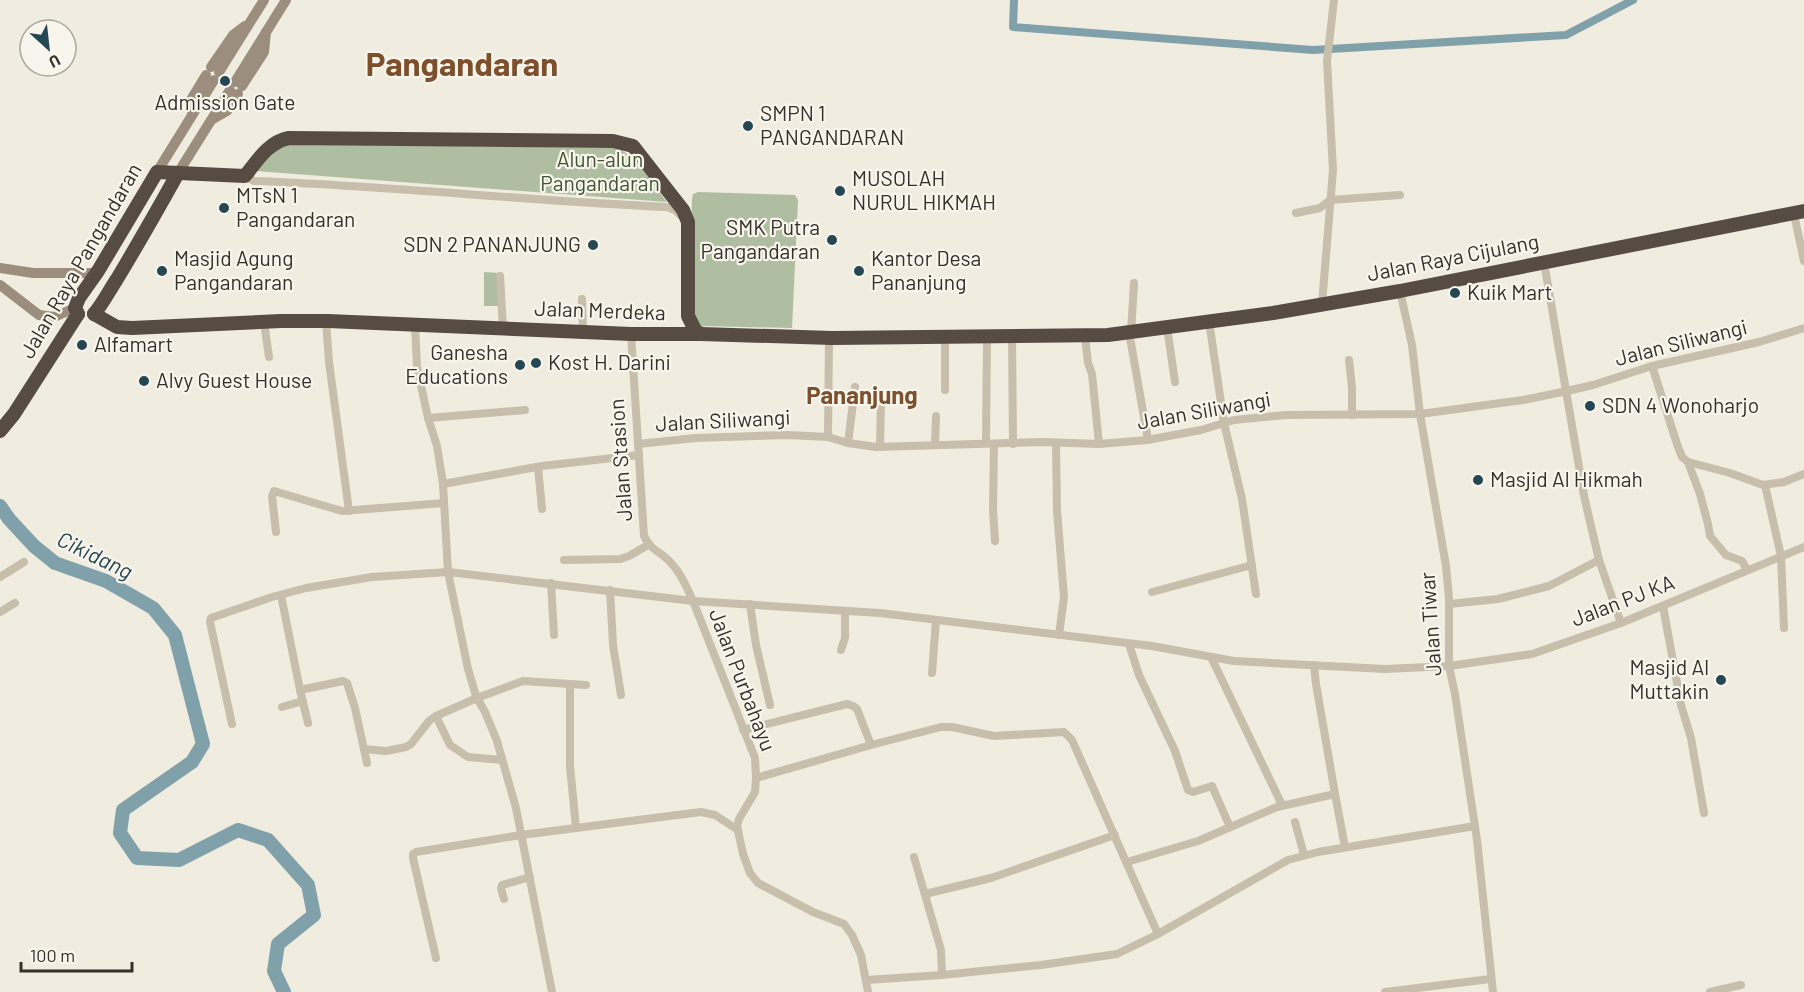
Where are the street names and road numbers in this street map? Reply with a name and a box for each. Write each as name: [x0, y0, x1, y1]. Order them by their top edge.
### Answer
street label: Jalan Raya Pangandaran: [14, 158, 146, 362]
street label: Jalan Raya Cijulang: [1365, 228, 1541, 285]
street label: Jalan Merdeka: [534, 295, 666, 324]
street label: Jalan Siliwangi: [1612, 313, 1749, 370]
street label: Jalan Siliwangi: [1135, 385, 1273, 434]
street label: Jalan Stasion: [603, 398, 636, 522]
street label: Jalan Siliwangi: [655, 403, 791, 436]
street label: Jalan PJ KA: [1567, 568, 1678, 631]
street label: Jalan Tiwar: [1413, 571, 1446, 677]
street label: Jalan Purbahayu: [705, 605, 782, 754]

